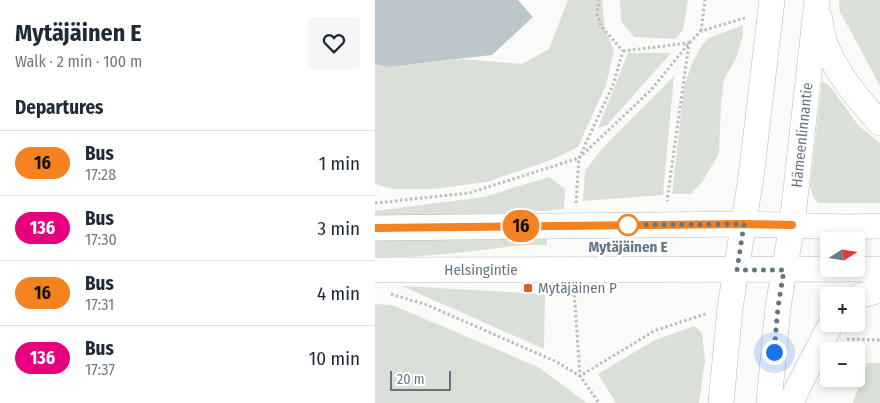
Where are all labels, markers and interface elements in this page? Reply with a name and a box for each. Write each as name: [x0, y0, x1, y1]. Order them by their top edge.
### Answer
button: heart: [308, 17, 360, 69]
text: Mytäjäinen E: [15, 19, 142, 47]
text: Walk · 2 min · 100 m: [15, 52, 142, 71]
street label: Hämeenlinnantie: [788, 82, 816, 188]
text: Departures: [15, 96, 103, 119]
text: Bus: [85, 142, 114, 165]
text: 16: [34, 152, 51, 174]
text: 1 min: [319, 152, 360, 175]
text: 17:28: [85, 165, 116, 184]
text: Bus: [85, 207, 114, 230]
line badge: 16: [499, 210, 543, 242]
marker: Mytäjäinen E: [617, 214, 639, 236]
text: 16: [512, 215, 530, 237]
text: 136: [30, 217, 55, 239]
text: 3 min: [318, 217, 360, 240]
text: 17:30: [85, 230, 117, 249]
north arrow: [820, 232, 865, 278]
map controls: [820, 232, 865, 387]
place label: Mytäjäinen E: [588, 238, 668, 256]
street label: Helsingintie: [444, 261, 518, 279]
text: Bus: [85, 272, 114, 295]
place label: Mytäjäinen P: [538, 279, 617, 297]
text: 16: [34, 282, 51, 304]
text: 4 min: [317, 282, 360, 305]
marker: Mytäjäinen P: [522, 282, 534, 294]
button: +: [820, 287, 865, 332]
text: 17:31: [85, 295, 114, 314]
text: Bus: [85, 337, 114, 360]
your location: [762, 340, 787, 365]
button: −: [820, 342, 865, 387]
text: 136: [30, 347, 55, 369]
text: 10 min: [309, 347, 360, 370]
text: 17:37: [85, 360, 115, 379]
scale bar: [390, 368, 451, 391]
text: 20 m: [397, 371, 425, 388]

